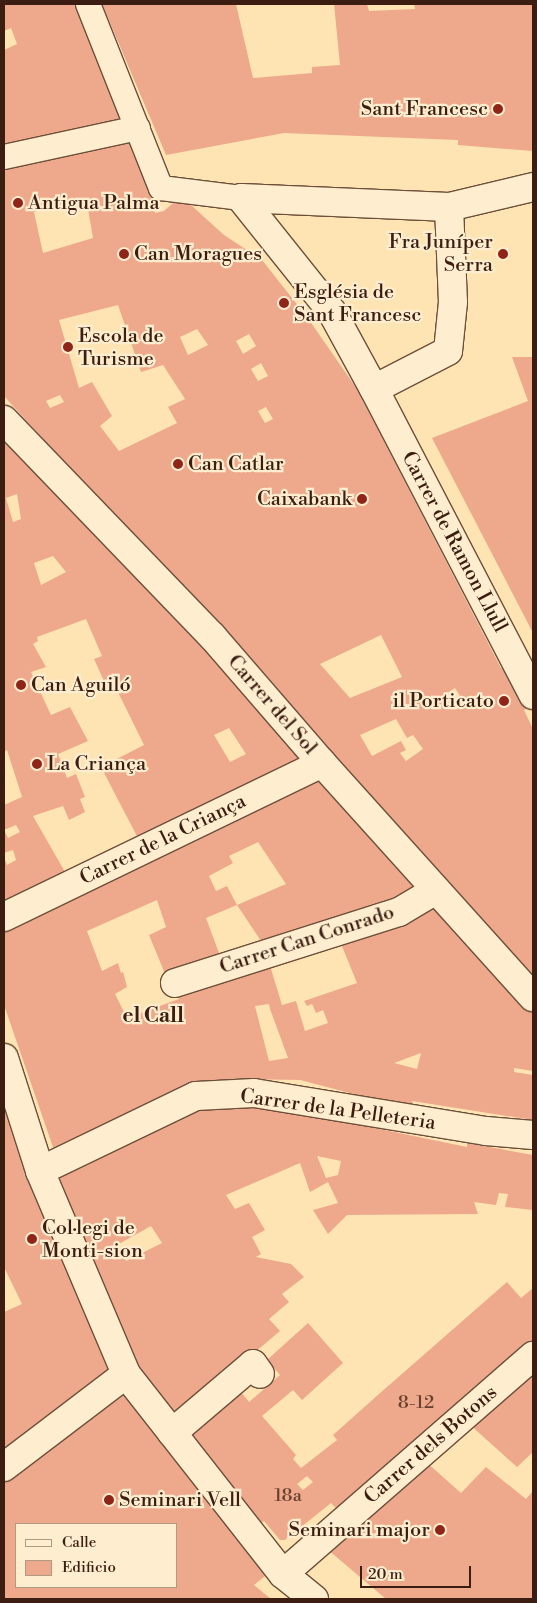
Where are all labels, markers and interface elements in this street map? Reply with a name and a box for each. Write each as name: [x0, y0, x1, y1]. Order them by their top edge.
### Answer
place label: Sant Francesc: [361, 97, 488, 121]
marker: Sant Francesc: [492, 103, 504, 115]
place label: Antigua Palma: [28, 191, 160, 215]
marker: Antigua Palma: [12, 197, 24, 209]
place label: Fra Juníper Serra: [389, 230, 493, 277]
place label: Can Moragues: [134, 242, 262, 266]
marker: Can Moragues: [118, 248, 130, 260]
marker: Fra Juníper Serra: [497, 248, 509, 260]
place label: Església de Sant Francesc: [294, 280, 421, 327]
marker: Església de Sant Francesc: [278, 297, 290, 309]
place label: Escola de Turisme: [78, 324, 164, 371]
marker: Escola de Turisme: [62, 341, 74, 353]
street label: Carrer de Ramon Llull: [396, 447, 512, 637]
place label: Can Catlar: [188, 452, 284, 476]
marker: Can Catlar: [172, 458, 184, 470]
place label: Caixabank: [257, 487, 352, 511]
marker: Caixabank: [356, 493, 368, 505]
street label: Carrer del Sol: [222, 650, 322, 760]
place label: Can Aguiló: [31, 673, 131, 697]
marker: Can Aguiló: [15, 679, 27, 691]
place label: il Porticato: [393, 689, 494, 713]
marker: il Porticato: [498, 695, 510, 707]
place label: La Criança: [47, 752, 146, 776]
marker: La Criança: [31, 758, 43, 770]
street label: Carrer de la Criança: [76, 789, 250, 891]
street label: Carrer Can Conrado: [217, 900, 397, 980]
district label: el Call: [122, 1003, 184, 1029]
street label: Carrer de la Pelleteria: [239, 1084, 437, 1136]
place label: Col·legi de Monti-sion: [42, 1216, 143, 1263]
marker: Col·legi de Monti-sion: [26, 1233, 38, 1245]
street label: Carrer dels Botons: [360, 1381, 502, 1509]
house number: 8-12: [398, 1392, 434, 1414]
house number: 18a: [274, 1485, 302, 1507]
place label: Seminari Vell: [119, 1488, 241, 1512]
marker: Seminari Vell: [103, 1494, 115, 1506]
place label: Seminari major: [289, 1518, 430, 1542]
legend: [15, 1523, 178, 1588]
marker: Seminari major: [434, 1524, 446, 1536]
text: Calle: [62, 1533, 96, 1552]
scale bar: [362, 1556, 473, 1588]
text: Edificio: [62, 1558, 116, 1577]
text: 20 m: [368, 1565, 403, 1584]

